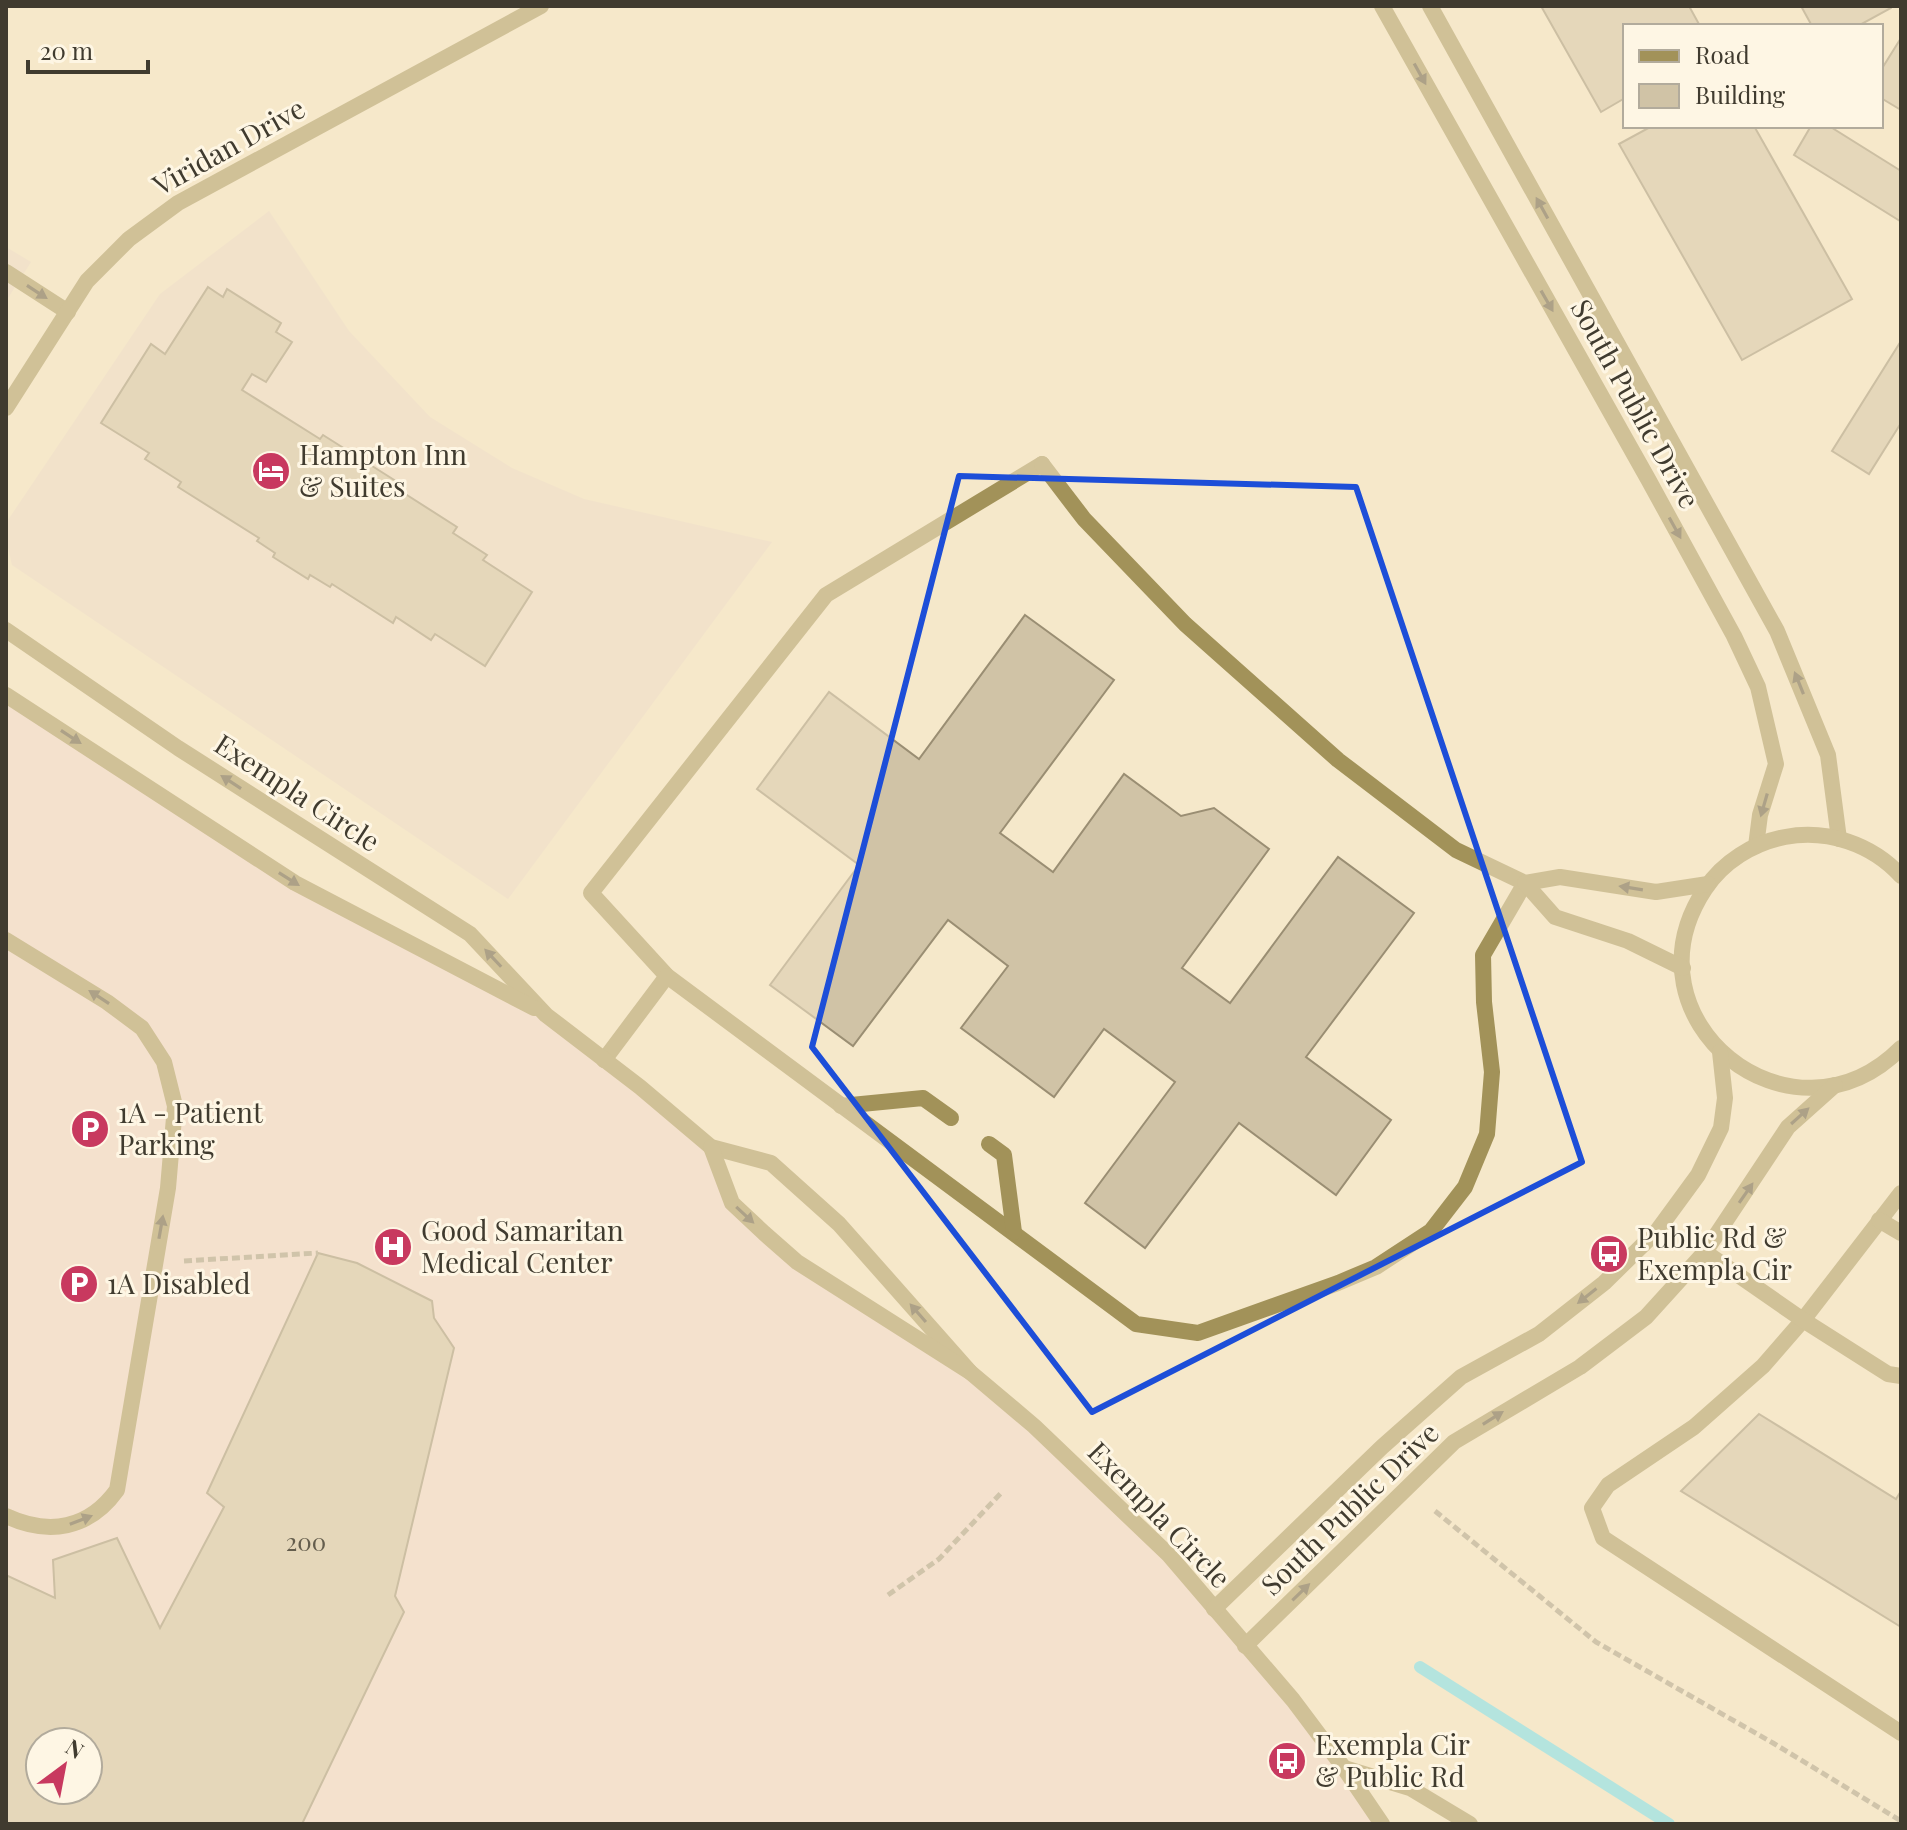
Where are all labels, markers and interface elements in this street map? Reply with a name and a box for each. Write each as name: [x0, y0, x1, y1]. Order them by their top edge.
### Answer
scale bar: [28, 24, 148, 74]
legend: [1623, 24, 1883, 128]
text: 20 m: [40, 34, 93, 66]
text: Road: [1695, 38, 1750, 70]
one-way arrow: [1413, 63, 1427, 86]
text: Building: [1695, 78, 1786, 110]
street label: Viridan Drive: [145, 89, 311, 203]
one-way arrow: [1535, 197, 1549, 219]
one-way arrow: [26, 284, 48, 298]
one-way arrow: [1540, 290, 1554, 312]
street label: South Public Drive: [1564, 292, 1709, 514]
place label: Hampton Inn & Suites: [299, 435, 467, 504]
hotel icon: Hampton Inn & Suites: [250, 450, 292, 492]
one-way arrow: [1668, 516, 1681, 539]
one-way arrow: [1792, 671, 1805, 695]
street label: Exempla Circle: [208, 725, 388, 859]
one-way arrow: [61, 730, 82, 745]
one-way arrow: [221, 774, 242, 789]
one-way arrow: [1757, 793, 1770, 817]
one-way arrow: [278, 872, 300, 886]
one-way arrow: [1618, 882, 1643, 894]
one-way arrow: [484, 949, 502, 968]
one-way arrow: [88, 991, 110, 1005]
place label: 1A - Patient Parking: [118, 1093, 264, 1162]
one-way arrow: [1790, 1107, 1810, 1125]
parking icon: 1A - Patient Parking: [69, 1108, 111, 1150]
one-way arrow: [1738, 1182, 1753, 1203]
one-way arrow: [735, 1206, 754, 1224]
place label: Good Samaritan Medical Center: [421, 1211, 624, 1280]
one-way arrow: [155, 1214, 168, 1239]
place label: Public Rd & Exempla Cir: [1637, 1218, 1792, 1287]
hospital icon: Good Samaritan Medical Center: [372, 1226, 414, 1268]
bus stop icon: Public Rd & Exempla Cir: [1588, 1233, 1630, 1275]
parking icon: 1A Disabled: [58, 1263, 100, 1305]
place label: 1A Disabled: [107, 1264, 251, 1301]
one-way arrow: [1577, 1288, 1597, 1304]
one-way arrow: [910, 1304, 927, 1324]
one-way arrow: [1482, 1411, 1504, 1425]
street label: South Public Drive: [1252, 1414, 1446, 1602]
street label: Exempla Circle: [1081, 1433, 1239, 1595]
one-way arrow: [69, 1513, 93, 1526]
house number: 200: [286, 1525, 326, 1557]
one-way arrow: [1291, 1583, 1310, 1602]
place label: Exempla Cir & Public Rd: [1315, 1725, 1470, 1794]
north arrow: [24, 1726, 104, 1806]
text: N: [60, 1731, 90, 1765]
bus stop icon: Exempla Cir & Public Rd: [1266, 1740, 1308, 1782]

